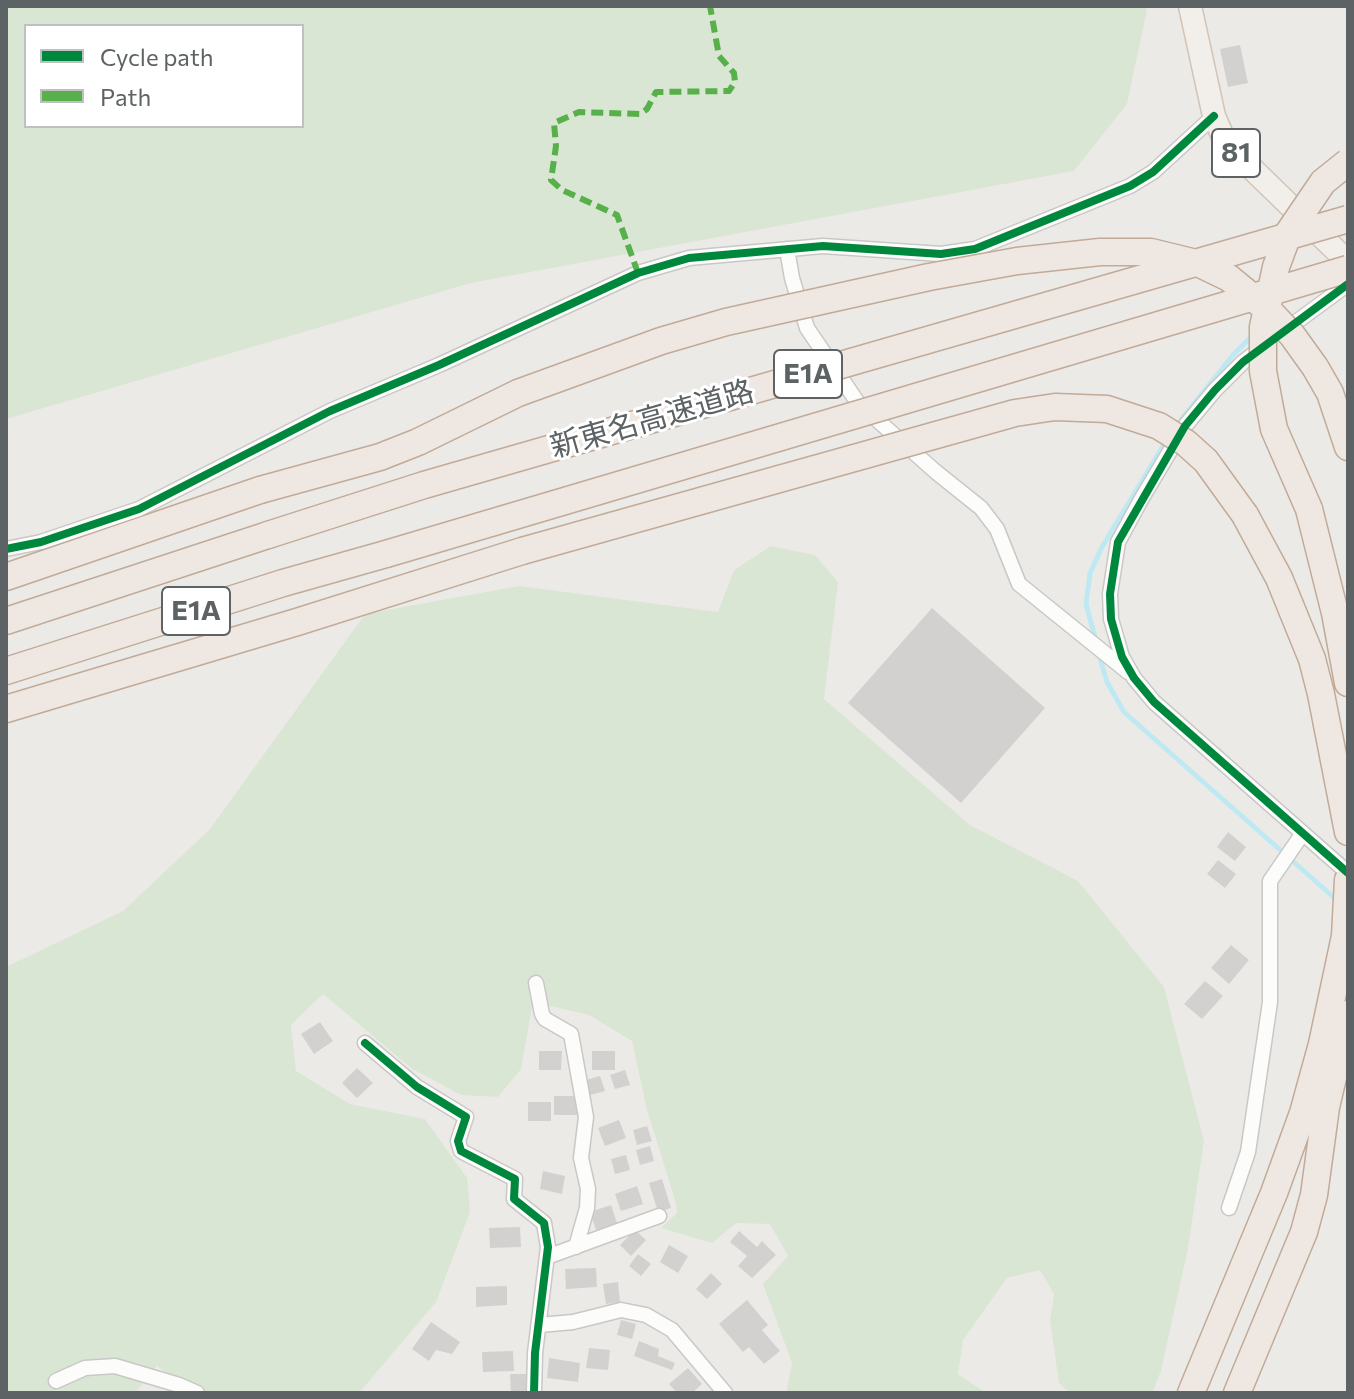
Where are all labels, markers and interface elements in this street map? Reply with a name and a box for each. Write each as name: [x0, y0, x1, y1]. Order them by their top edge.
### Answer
legend: [24, 24, 304, 128]
text: Cycle path: [100, 42, 214, 71]
text: Path: [100, 82, 151, 111]
road number: 81: [1212, 129, 1260, 177]
road number: E1A: [774, 350, 842, 398]
street label: 新東名高速道路: [546, 373, 758, 465]
road number: E1A: [162, 587, 230, 635]

